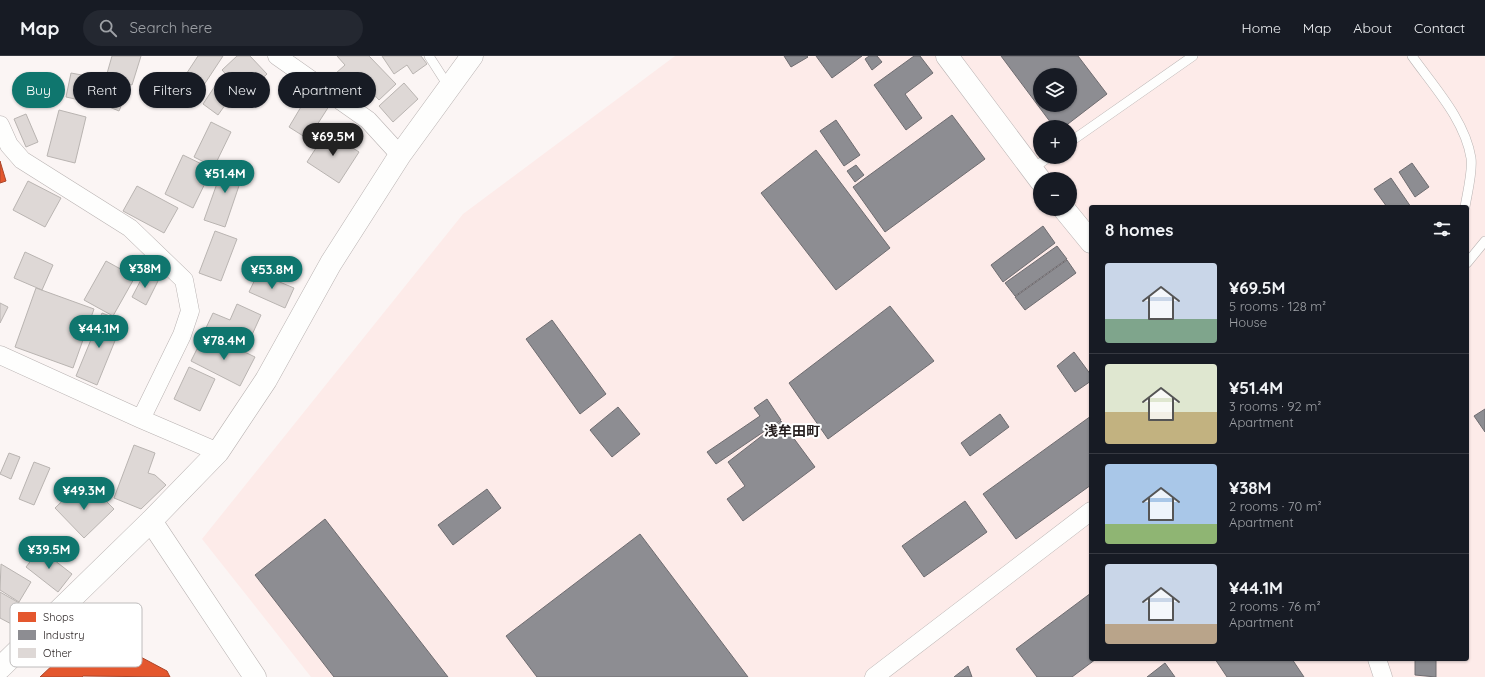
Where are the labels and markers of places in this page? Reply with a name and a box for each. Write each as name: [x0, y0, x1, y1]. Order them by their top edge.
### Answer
pin: ¥69.5M: [300, 123, 366, 157]
pin: ¥51.4M: [192, 160, 258, 194]
pin: ¥38M: [121, 255, 169, 289]
pin: ¥53.8M: [239, 256, 305, 290]
pin: ¥44.1M: [66, 315, 132, 349]
pin: ¥78.4M: [191, 327, 257, 361]
pin: ¥49.3M: [51, 477, 117, 511]
pin: ¥39.5M: [16, 536, 82, 570]

